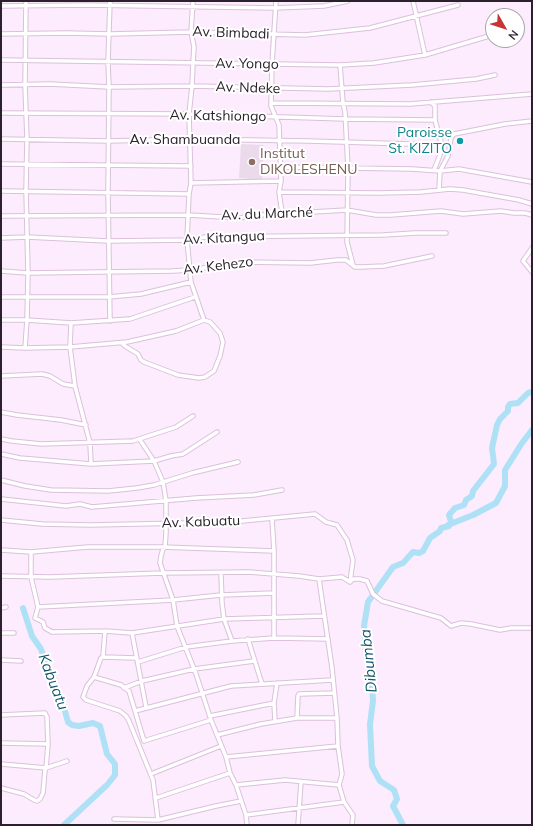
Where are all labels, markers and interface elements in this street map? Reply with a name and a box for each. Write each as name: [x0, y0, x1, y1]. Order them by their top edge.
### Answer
north arrow: [485, 8, 525, 48]
street label: Av. Bimbadi: [192, 23, 270, 43]
text: N: [505, 27, 522, 43]
street label: Av. Yongo: [215, 55, 279, 73]
street label: Av. Ndeke: [215, 78, 281, 98]
street label: Av. Katshiongo: [169, 107, 267, 125]
place label: Paroisse St. KIZITO: [388, 125, 452, 158]
street label: Av. Shambuanda: [129, 132, 241, 148]
marker: Paroisse St. KIZITO: [455, 136, 465, 146]
place label: Institut DIKOLESHENU: [260, 146, 357, 178]
marker: Institut DIKOLESHENU: [247, 157, 257, 167]
street label: Av. du Marché: [221, 204, 313, 224]
street label: Av. Kitangua: [183, 227, 265, 249]
street label: Av. Kehezo: [182, 253, 254, 279]
street label: Av. Kabuatu: [161, 512, 241, 532]
water label: Dibumba: [357, 628, 381, 694]
water label: Kabuatu: [34, 651, 72, 713]

